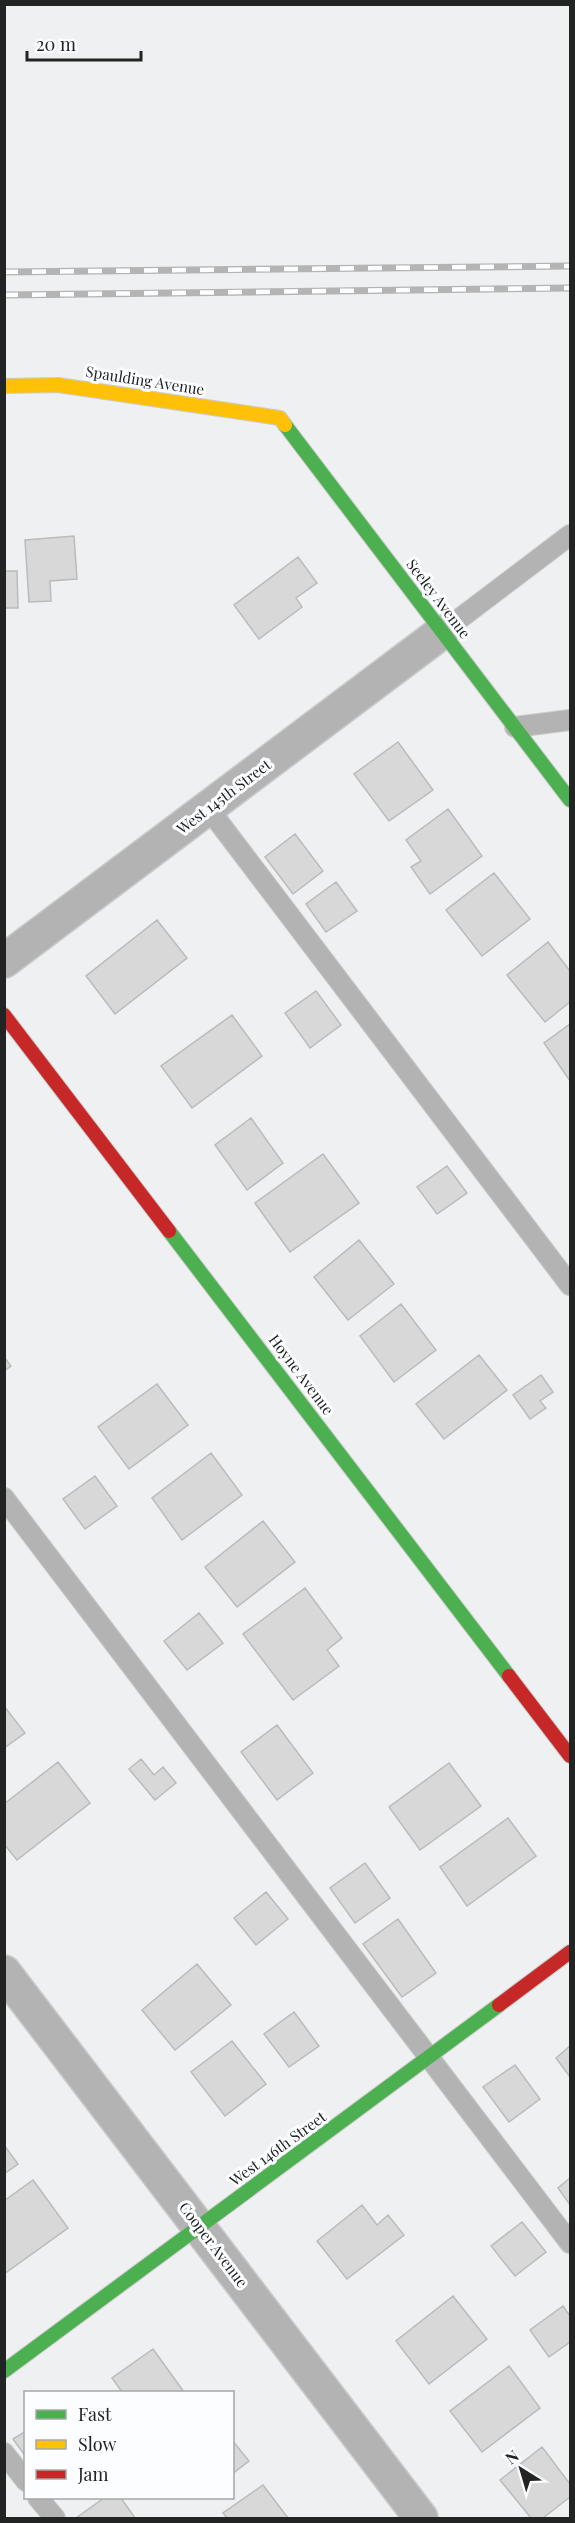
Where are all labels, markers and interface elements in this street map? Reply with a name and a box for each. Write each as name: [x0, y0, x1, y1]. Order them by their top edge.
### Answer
scale bar: [27, 24, 141, 62]
text: 20 m: [36, 32, 76, 56]
street label: Spaulding Avenue: [84, 361, 206, 399]
street label: Seeley Avenue: [402, 555, 475, 642]
street label: West 145th Street: [171, 754, 275, 839]
street label: Hoyne Avenue: [265, 1330, 339, 1419]
street label: West 146th Street: [224, 2106, 330, 2191]
street label: Cooper Avenue: [175, 2198, 253, 2291]
legend: [24, 2391, 234, 2499]
text: Fast: [78, 2402, 112, 2426]
text: Slow: [78, 2432, 116, 2456]
north arrow: [491, 2439, 551, 2499]
text: N: [501, 2444, 523, 2468]
text: Jam: [77, 2462, 108, 2486]

